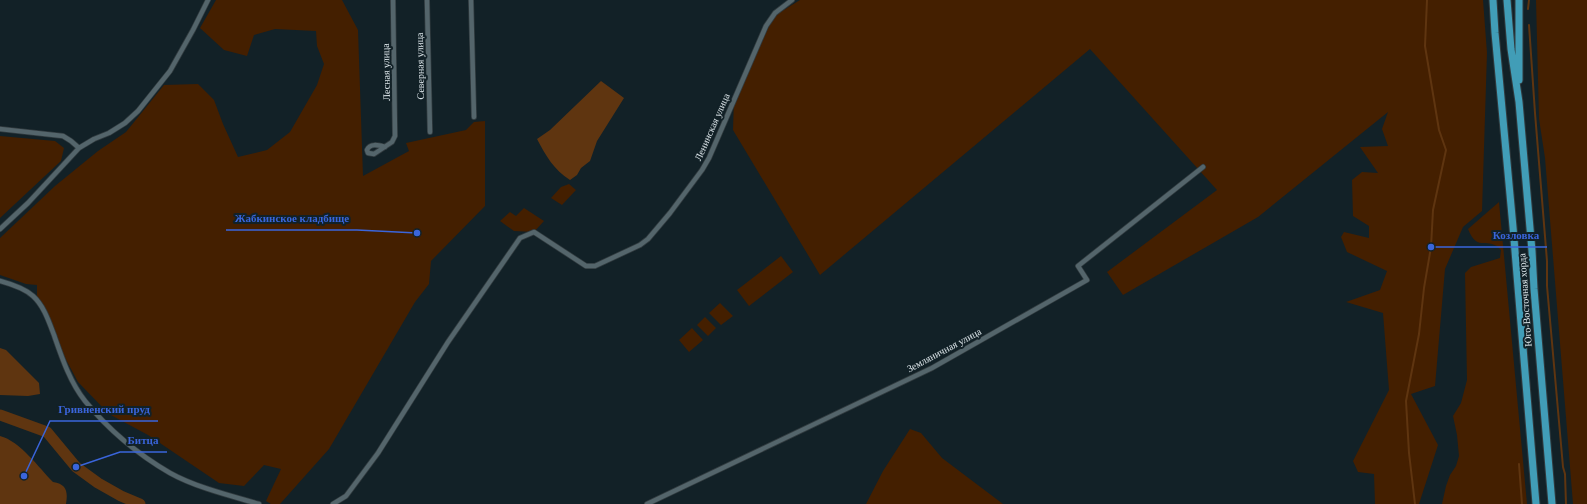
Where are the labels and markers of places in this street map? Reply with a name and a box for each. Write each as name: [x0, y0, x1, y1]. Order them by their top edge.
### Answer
callout: Жабкинское кладбище: [226, 207, 357, 230]
callout: Козловка: [1484, 224, 1547, 247]
callout: Гривненский пруд: [50, 398, 158, 421]
callout: Битца: [120, 429, 167, 452]

